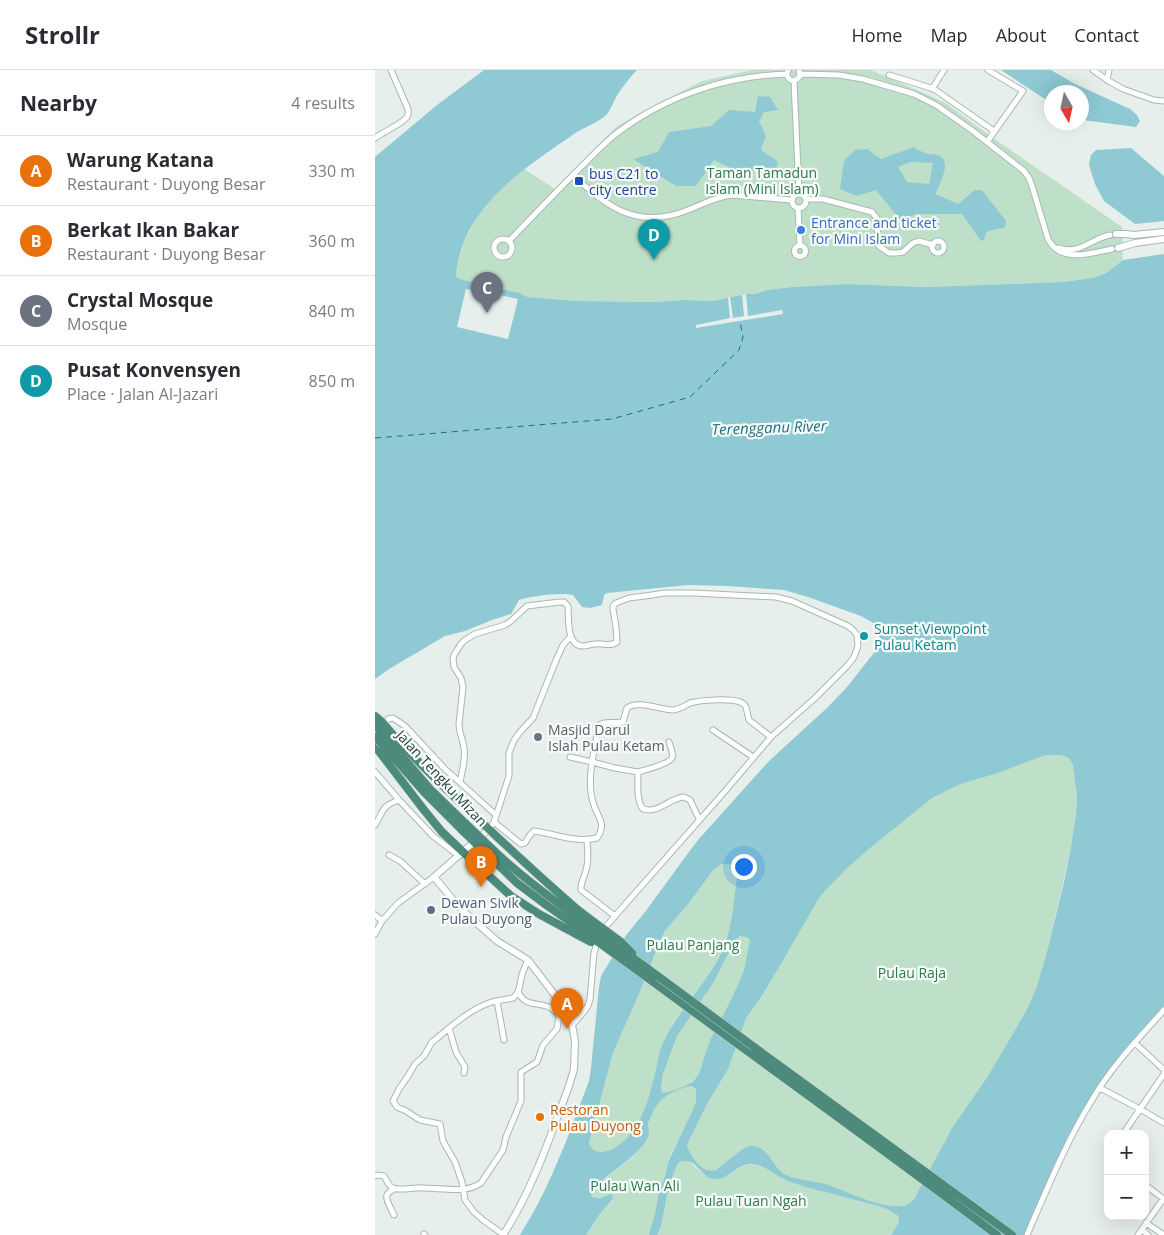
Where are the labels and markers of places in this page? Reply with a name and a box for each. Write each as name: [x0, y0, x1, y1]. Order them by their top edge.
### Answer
place label: bus C21 to city centre: [589, 164, 658, 199]
marker: bus C21 to city centre: [573, 175, 585, 187]
place label: Entrance and ticket for Mini Islam: [811, 213, 937, 248]
pin: D: [638, 219, 670, 260]
marker: Entrance and ticket for Mini Islam: [795, 224, 807, 236]
pin: C: [471, 272, 503, 313]
place label: Sunset Viewpoint Pulau Ketam: [874, 619, 987, 654]
marker: Sunset Viewpoint Pulau Ketam: [858, 630, 870, 642]
place label: Masjid Darul Islah Pulau Ketam: [548, 720, 665, 755]
marker: Masjid Darul Islah Pulau Ketam: [532, 731, 544, 743]
pin: B: [465, 846, 497, 887]
place label: Dewan Sivik Pulau Duyong: [441, 893, 532, 928]
marker: Dewan Sivik Pulau Duyong: [425, 904, 437, 916]
pin: A: [551, 988, 583, 1029]
place label: Restoran Pulau Duyong: [550, 1100, 641, 1135]
marker: Restoran Pulau Duyong: [534, 1111, 546, 1123]

